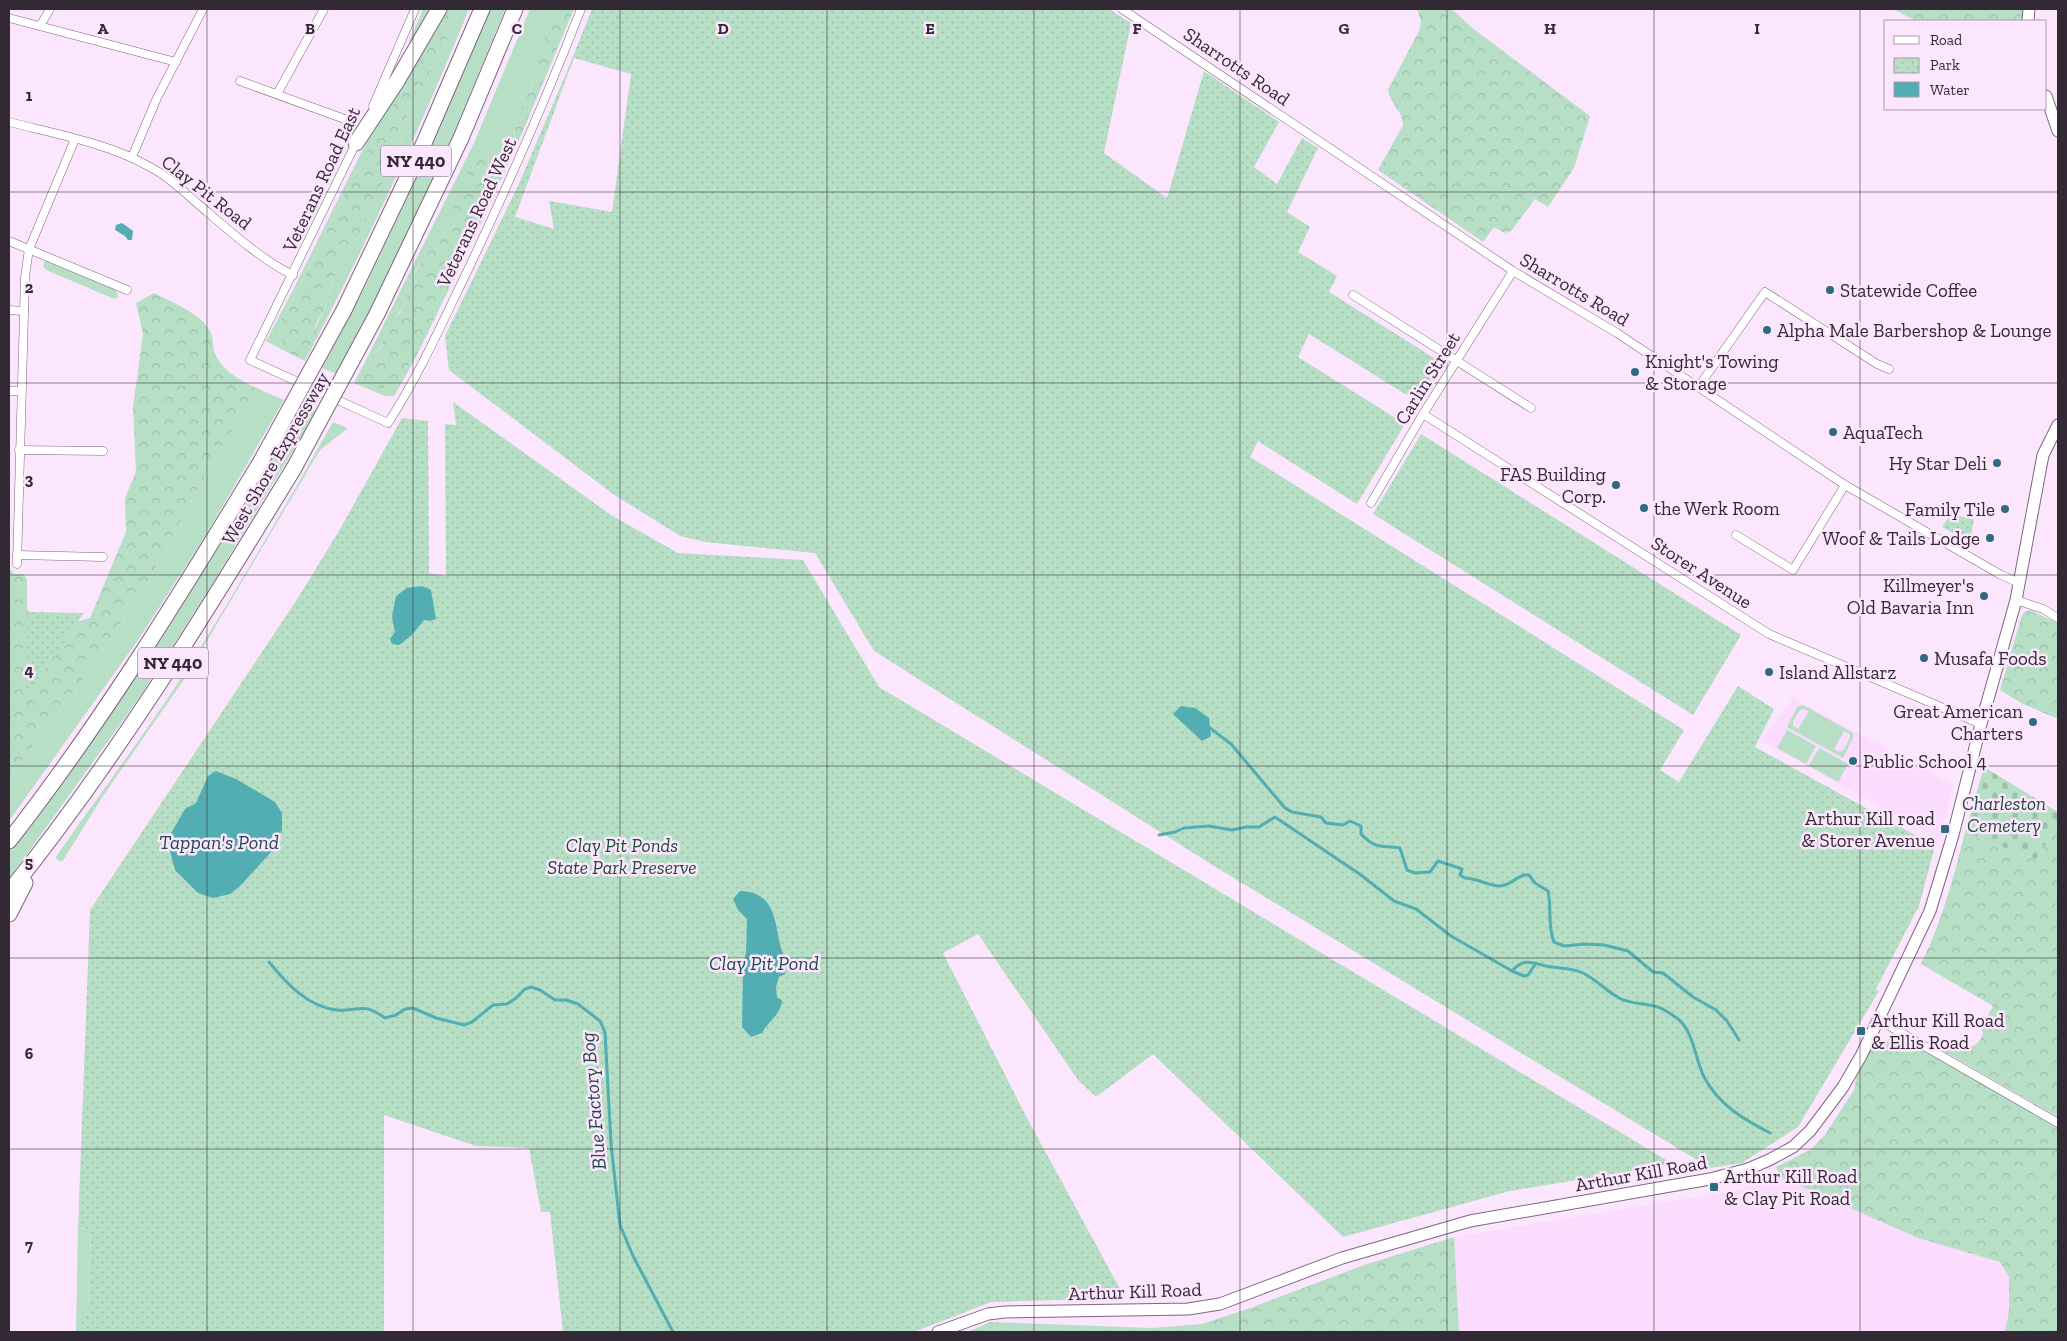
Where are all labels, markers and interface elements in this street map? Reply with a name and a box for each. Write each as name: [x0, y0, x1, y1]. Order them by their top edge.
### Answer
text: A: [98, 19, 109, 38]
text: B: [305, 19, 315, 38]
text: C: [512, 19, 522, 38]
text: D: [717, 19, 729, 38]
text: E: [925, 19, 935, 38]
text: F: [1132, 19, 1142, 38]
text: G: [1339, 19, 1350, 38]
text: H: [1544, 19, 1556, 38]
text: I: [1754, 19, 1760, 38]
legend: [1884, 20, 2047, 110]
street label: Sharrotts Road: [1179, 22, 1295, 111]
text: Road: [1930, 31, 1963, 49]
text: Park: [1930, 56, 1960, 74]
text: Water: [1930, 81, 1970, 99]
text: 1: [26, 86, 33, 105]
street label: Veterans Road East: [277, 103, 365, 256]
street label: Veterans Road West: [431, 134, 521, 292]
road number: NY 440: [381, 146, 451, 177]
street label: Clay Pit Road: [157, 150, 257, 235]
street label: Sharrotts Road: [1516, 248, 1634, 331]
text: 2: [25, 278, 34, 297]
place label: Statewide Coffee: [1840, 279, 1977, 302]
marker: Statewide Coffee: [1824, 284, 1836, 296]
place label: Alpha Male Barbershop & Lounge: [1777, 319, 2051, 342]
marker: Alpha Male Barbershop & Lounge: [1761, 324, 1773, 336]
street label: Carlin Street: [1390, 328, 1465, 429]
place label: Knight's Towing & Storage: [1645, 350, 1779, 395]
marker: Knight's Towing & Storage: [1629, 366, 1641, 378]
street label: West Shore Expressway: [217, 368, 334, 549]
place label: AquaTech: [1843, 421, 1923, 444]
marker: AquaTech: [1827, 426, 1839, 438]
place label: Hy Star Deli: [1889, 452, 1987, 475]
marker: Hy Star Deli: [1991, 457, 2003, 469]
place label: FAS Building Corp.: [1500, 463, 1607, 508]
text: 3: [25, 470, 34, 489]
marker: FAS Building Corp.: [1610, 479, 1622, 491]
place label: the Werk Room: [1654, 497, 1780, 520]
place label: Family Tile: [1905, 498, 1995, 521]
marker: the Werk Room: [1638, 502, 1650, 514]
marker: Family Tile: [1999, 503, 2011, 515]
place label: Woof & Tails Lodge: [1822, 527, 1980, 550]
street label: Storer Avenue: [1647, 531, 1756, 614]
marker: Woof & Tails Lodge: [1984, 532, 1996, 544]
place label: Killmeyer's Old Bavaria Inn: [1847, 574, 1974, 619]
marker: Killmeyer's Old Bavaria Inn: [1978, 590, 1990, 602]
place label: Musafa Foods: [1934, 647, 2047, 670]
road number: NY 440: [138, 648, 208, 678]
marker: Musafa Foods: [1918, 652, 1930, 664]
text: 4: [24, 661, 34, 680]
place label: Island Allstarz: [1779, 661, 1897, 684]
marker: Island Allstarz: [1763, 666, 1775, 678]
place label: Great American Charters: [1893, 700, 2023, 745]
marker: Great American Charters: [2027, 716, 2039, 728]
place label: Public School 4: [1863, 750, 1987, 773]
marker: Public School 4: [1847, 755, 1859, 767]
park label: Charleston Cemetery: [1962, 792, 2046, 837]
place label: Arthur Kill road & Storer Avenue: [1801, 807, 1936, 852]
marker: Arthur Kill road & Storer Avenue: [1939, 823, 1951, 835]
water label: Tappan's Pond: [159, 830, 279, 854]
park label: Clay Pit Ponds State Park Preserve: [547, 834, 697, 879]
text: 5: [25, 853, 33, 872]
water label: Clay Pit Pond: [709, 951, 819, 975]
place label: Arthur Kill Road & Ellis Road: [1871, 1009, 2005, 1054]
marker: Arthur Kill Road & Ellis Road: [1855, 1025, 1867, 1037]
water label: Blue Factory Bog: [575, 1030, 611, 1171]
text: 6: [25, 1044, 34, 1063]
street label: Arthur Kill Road: [1573, 1150, 1709, 1196]
place label: Arthur Kill Road & Clay Pit Road: [1724, 1165, 1858, 1210]
marker: Arthur Kill Road & Clay Pit Road: [1708, 1181, 1720, 1193]
text: 7: [25, 1236, 33, 1255]
street label: Arthur Kill Road: [1068, 1278, 1203, 1305]

